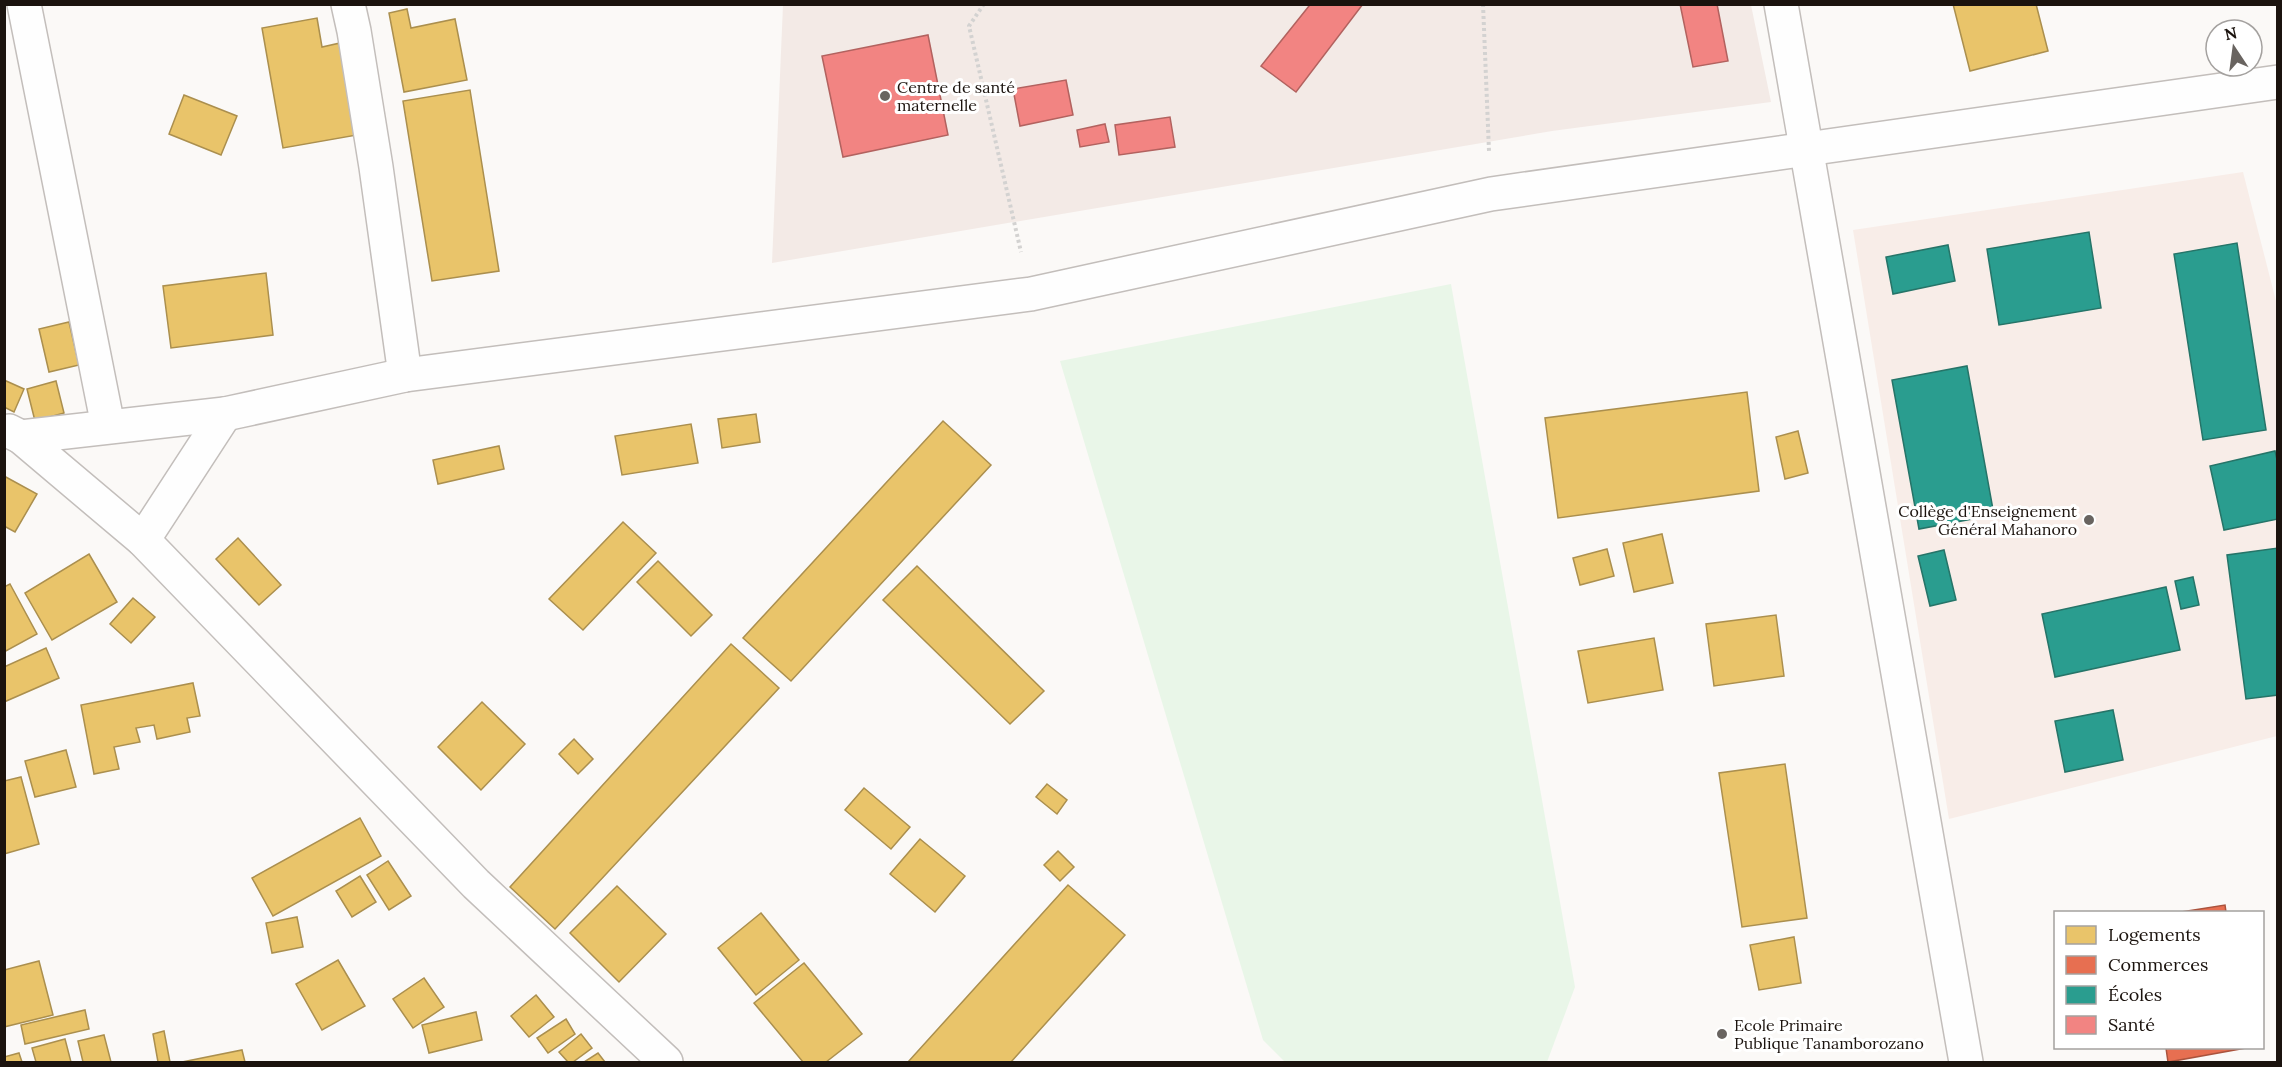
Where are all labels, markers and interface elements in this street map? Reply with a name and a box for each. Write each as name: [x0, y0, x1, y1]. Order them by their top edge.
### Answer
north arrow: [2204, 18, 2264, 78]
text: N: [2222, 22, 2239, 45]
place label: Centre de santé maternelle: [897, 77, 1015, 115]
marker: Centre de santé maternelle: [878, 89, 892, 103]
place label: Collège d'Enseignement Général Mahanoro: [1898, 501, 2078, 539]
marker: Collège d'Enseignement Général Mahanoro: [2082, 513, 2096, 527]
legend: [2054, 911, 2264, 1049]
text: Logements: [2108, 923, 2200, 946]
text: Commerces: [2108, 953, 2208, 976]
text: Écoles: [2108, 983, 2162, 1006]
text: Santé: [2108, 1013, 2155, 1036]
place label: Ecole Primaire Publique Tanamborozano: [1734, 1015, 1924, 1053]
marker: Ecole Primaire Publique Tanamborozano: [1715, 1027, 1729, 1041]

